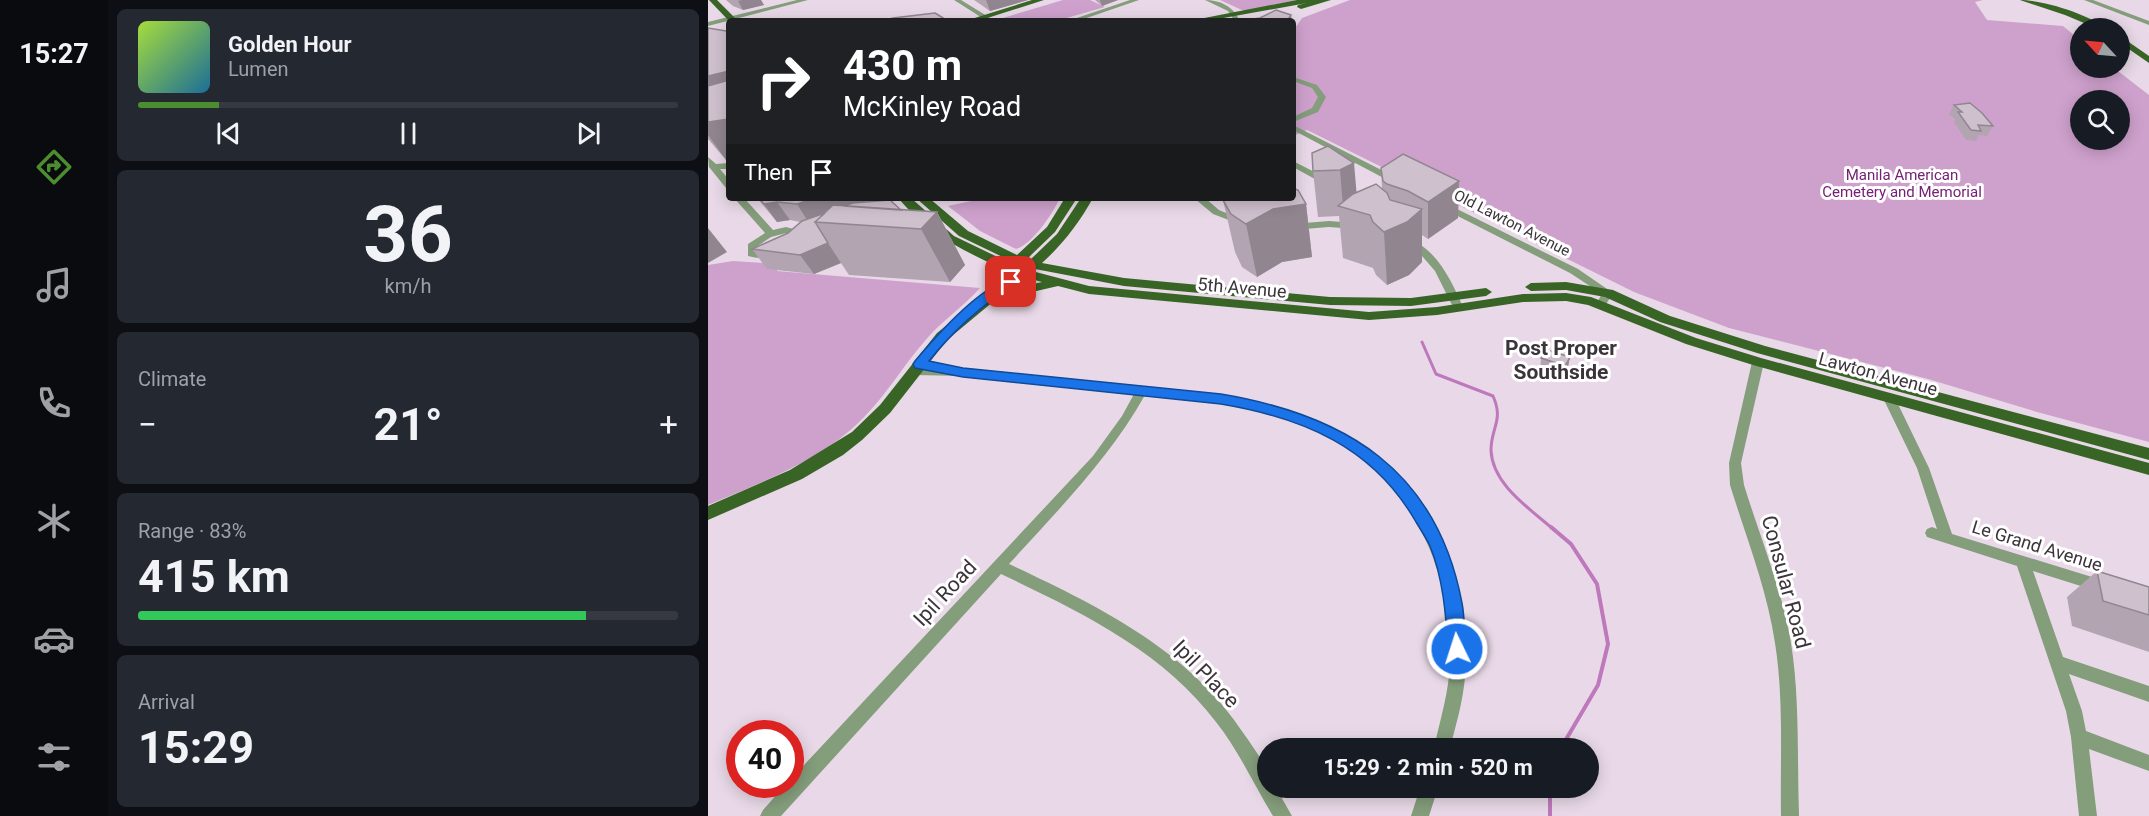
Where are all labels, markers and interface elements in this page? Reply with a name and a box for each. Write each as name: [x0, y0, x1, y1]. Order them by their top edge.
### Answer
north arrow: [2070, 18, 2130, 78]
map controls: [2070, 18, 2130, 150]
text: Golden Hour: [228, 32, 352, 57]
text: 15:27: [19, 38, 89, 70]
text: 430 m: [843, 41, 962, 90]
icon: right: [744, 42, 822, 120]
text: Lumen: [228, 57, 289, 81]
button: search: [2070, 90, 2130, 150]
text: McKinley Road: [843, 91, 1021, 123]
icon: previous: [212, 117, 245, 150]
icon: pause: [392, 117, 425, 150]
icon: next: [572, 117, 605, 150]
icon: directions: [33, 146, 75, 188]
icon: arrive: [805, 156, 838, 189]
text: Then: [744, 160, 793, 185]
park label: Manila American Cemetery and Memorial: [1822, 166, 1982, 201]
street label: Old Lawton Avenue: [1451, 186, 1573, 260]
text: 36: [363, 189, 453, 280]
pin: [985, 256, 1036, 307]
icon: music: [33, 264, 75, 306]
icon: arrive: [994, 265, 1027, 298]
street label: 5th Avenue: [1197, 273, 1287, 302]
text: km/h: [385, 274, 431, 298]
district label: Post Proper Southside: [1505, 336, 1617, 384]
street label: Lawton Avenue: [1816, 348, 1940, 399]
text: Climate: [138, 367, 206, 391]
icon: phone: [33, 382, 75, 424]
text: 21°: [373, 398, 443, 451]
text: −: [138, 405, 157, 444]
text: +: [659, 405, 678, 444]
icon: climate: [33, 500, 75, 542]
street label: Consular Road: [1757, 513, 1815, 651]
street label: Le Grand Avenue: [1970, 516, 2105, 575]
text: Range · 83%: [138, 519, 246, 543]
text: 415 km: [138, 550, 290, 603]
street label: Ipil Road: [909, 555, 981, 631]
position arrow: [1425, 617, 1489, 681]
icon: car: [33, 618, 75, 660]
street label: Ipil Place: [1168, 635, 1244, 713]
text: Arrival: [138, 690, 195, 714]
speed limit sign: 40: [726, 720, 804, 798]
text: 15:29: [138, 721, 254, 774]
icon: filters: [33, 736, 75, 778]
text: 15:29 · 2 min · 520 m: [1323, 755, 1533, 780]

